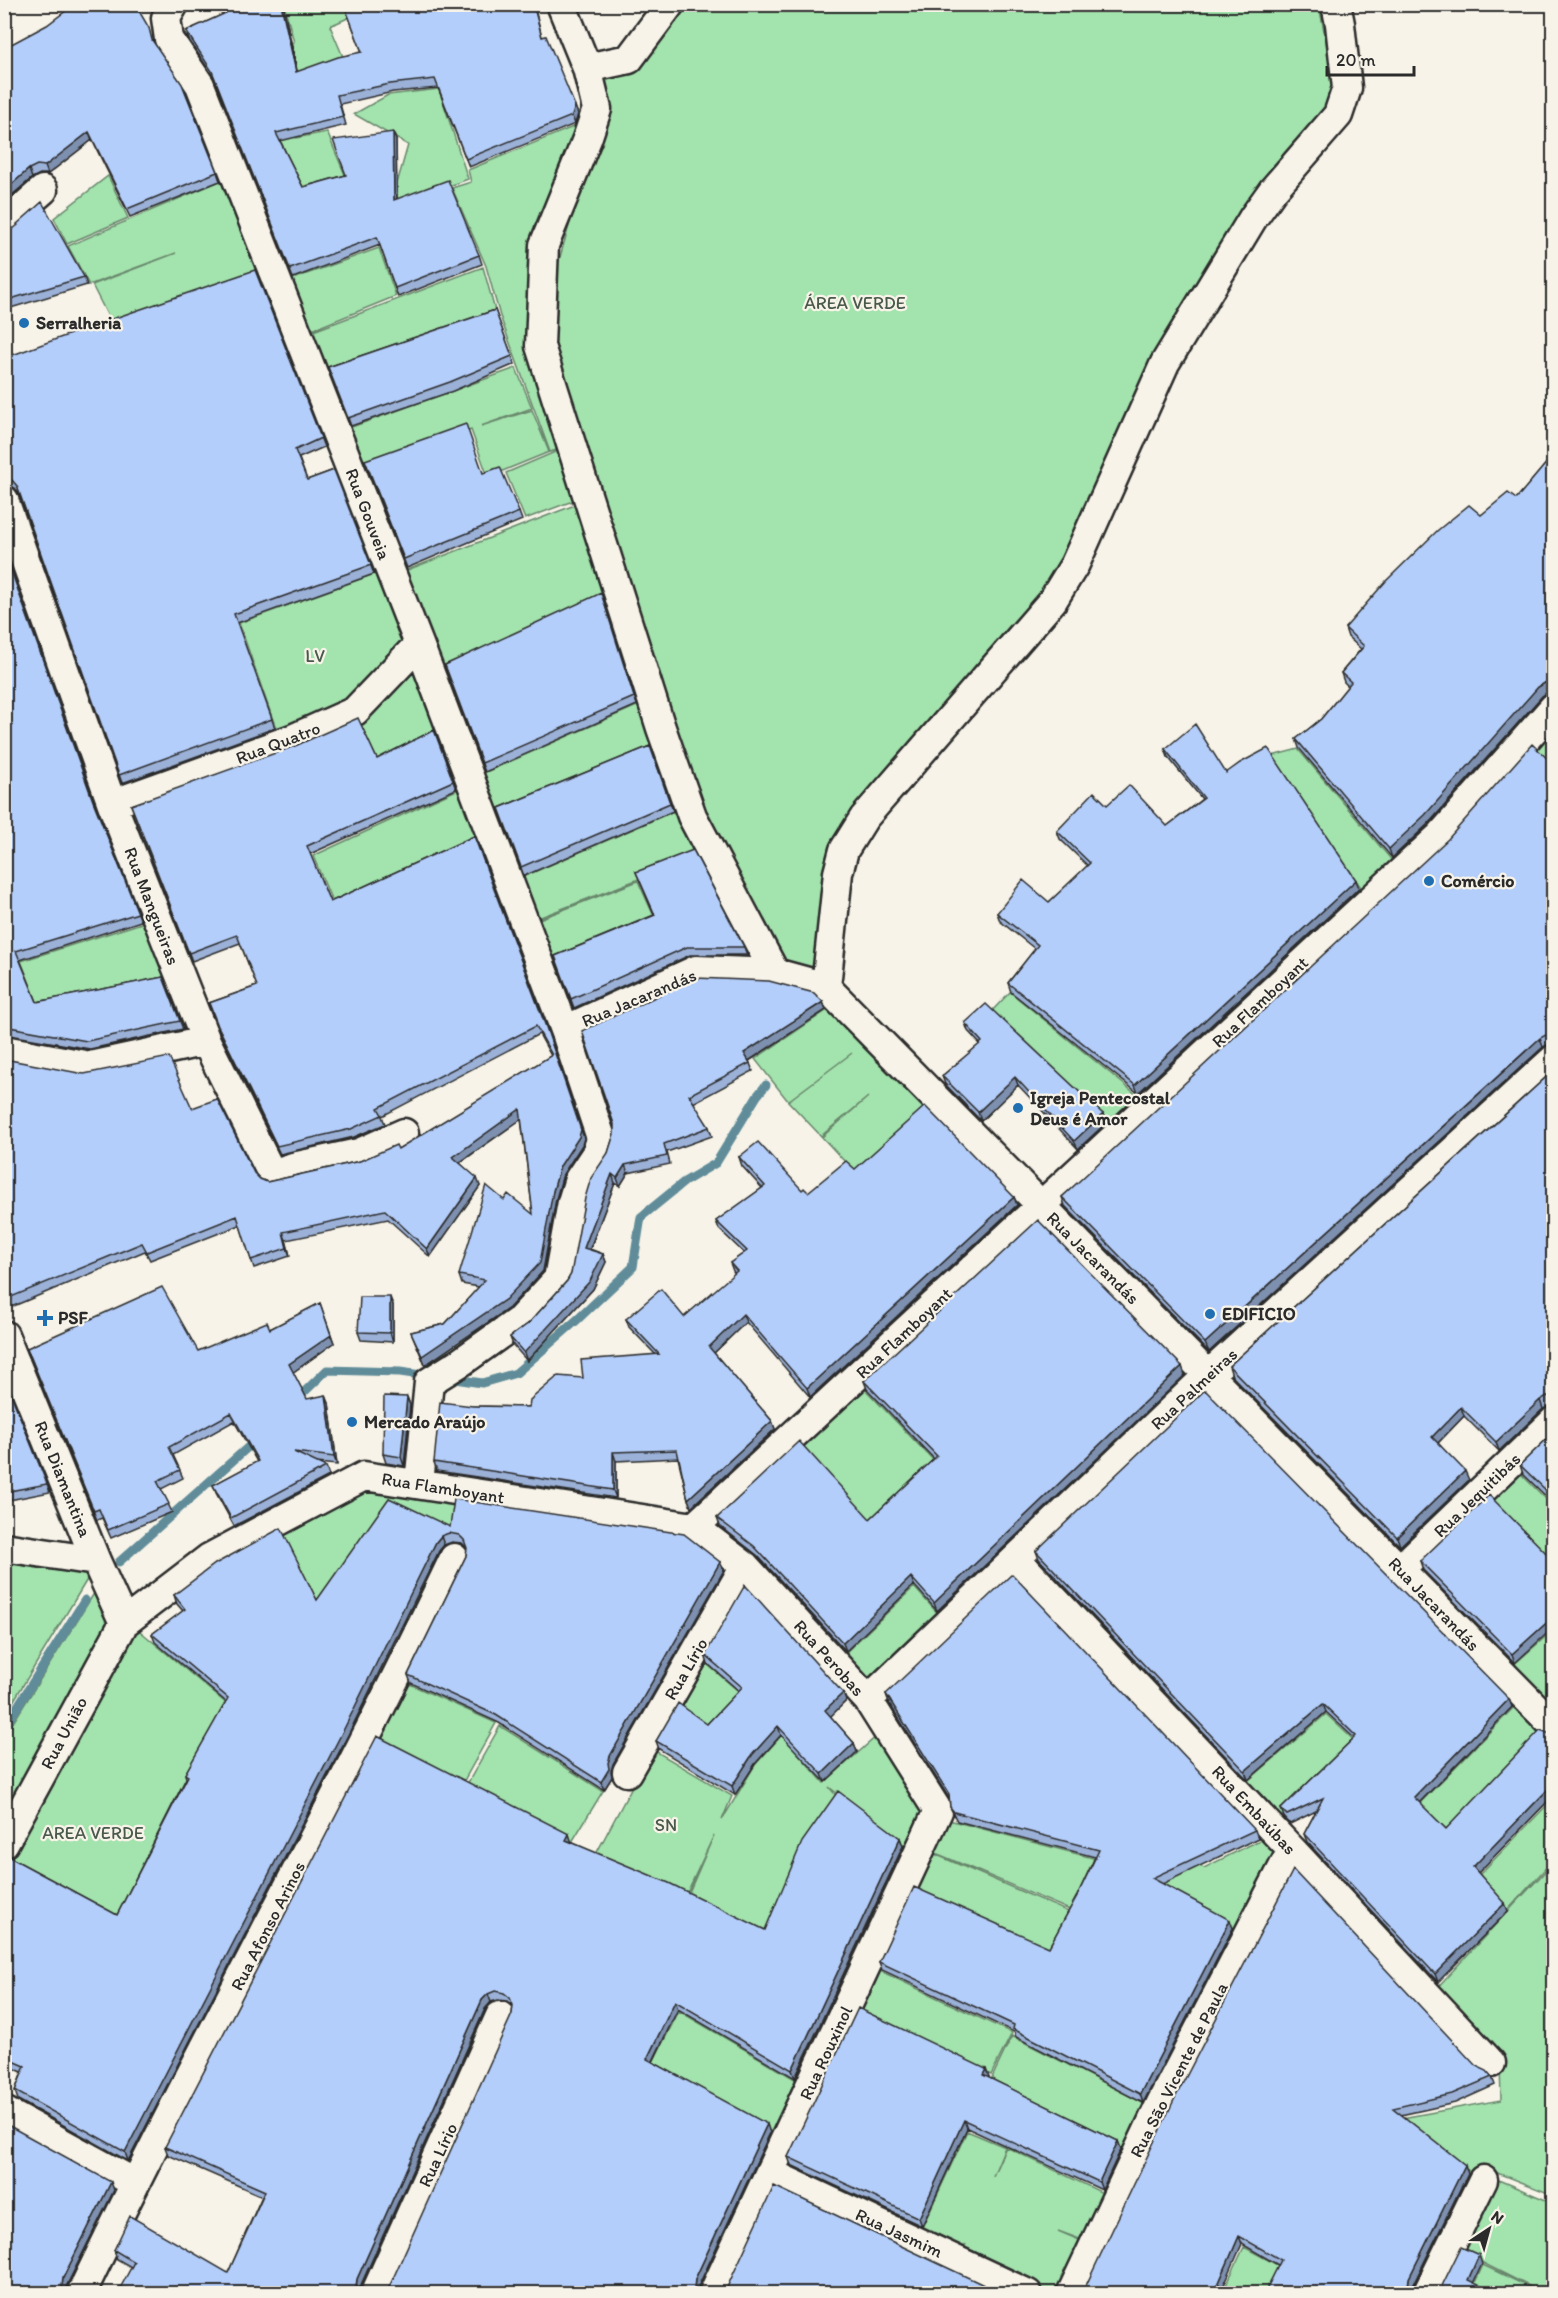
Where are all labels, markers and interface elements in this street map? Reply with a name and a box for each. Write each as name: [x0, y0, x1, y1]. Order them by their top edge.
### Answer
scale bar: [1327, 39, 1414, 77]
text: 20 m: [1336, 49, 1376, 71]
park label: ÁREA VERDE: [804, 292, 906, 314]
place label: Serralheria: [36, 312, 121, 334]
marker: Serralheria: [17, 316, 31, 330]
street label: Rua Gouveia: [341, 465, 396, 563]
park label: LV: [305, 645, 325, 667]
street label: Rua Quatro: [233, 717, 323, 769]
street label: Rua Mangueiras: [119, 844, 185, 968]
place label: Comércio: [1441, 870, 1515, 892]
marker: Comércio: [1422, 874, 1436, 888]
street label: Rua Flamboyant: [1207, 951, 1313, 1052]
street label: Rua Jacarandás: [578, 964, 700, 1032]
place label: Igreja Pentecostal Deus é Amor: [1030, 1087, 1171, 1130]
marker: Igreja Pentecostal Deus é Amor: [1011, 1101, 1025, 1115]
street label: Rua Jacarandás: [1042, 1207, 1144, 1309]
street label: Rua Flamboyant: [851, 1282, 957, 1383]
place label: EDIFICIO: [1222, 1303, 1296, 1325]
place label: PSF: [58, 1307, 88, 1329]
marker: EDIFICIO: [1203, 1307, 1217, 1321]
marker: PSF: [36, 1309, 54, 1327]
street label: Rua Palmeiras: [1146, 1343, 1242, 1435]
place label: Mercado Araújo: [364, 1411, 486, 1433]
marker: Mercado Araújo: [345, 1415, 359, 1429]
street label: Rua Diamantina: [30, 1418, 97, 1541]
street label: Rua Jequitibás: [1429, 1448, 1525, 1542]
street label: Rua Flamboyant: [380, 1467, 506, 1509]
street label: Rua Jacarandás: [1384, 1552, 1484, 1656]
street label: Rua Perobas: [789, 1615, 869, 1701]
street label: Rua Lírio: [659, 1634, 713, 1704]
street label: Rua União: [36, 1693, 92, 1773]
street label: Rua Embaúbas: [1207, 1761, 1301, 1859]
park label: SN: [655, 1814, 677, 1836]
park label: AREA VERDE: [42, 1822, 144, 1844]
street label: Rua Afonso Arinos: [226, 1858, 310, 1994]
street label: Rua São Vicente de Paula: [1125, 1978, 1233, 2161]
street label: Rua Rouxinol: [795, 2002, 857, 2104]
street label: Rua Lírio: [414, 2119, 462, 2191]
north arrow: [1459, 2199, 1519, 2259]
street label: Rua Jasmim: [852, 2203, 946, 2263]
text: N: [1488, 2206, 1507, 2228]

